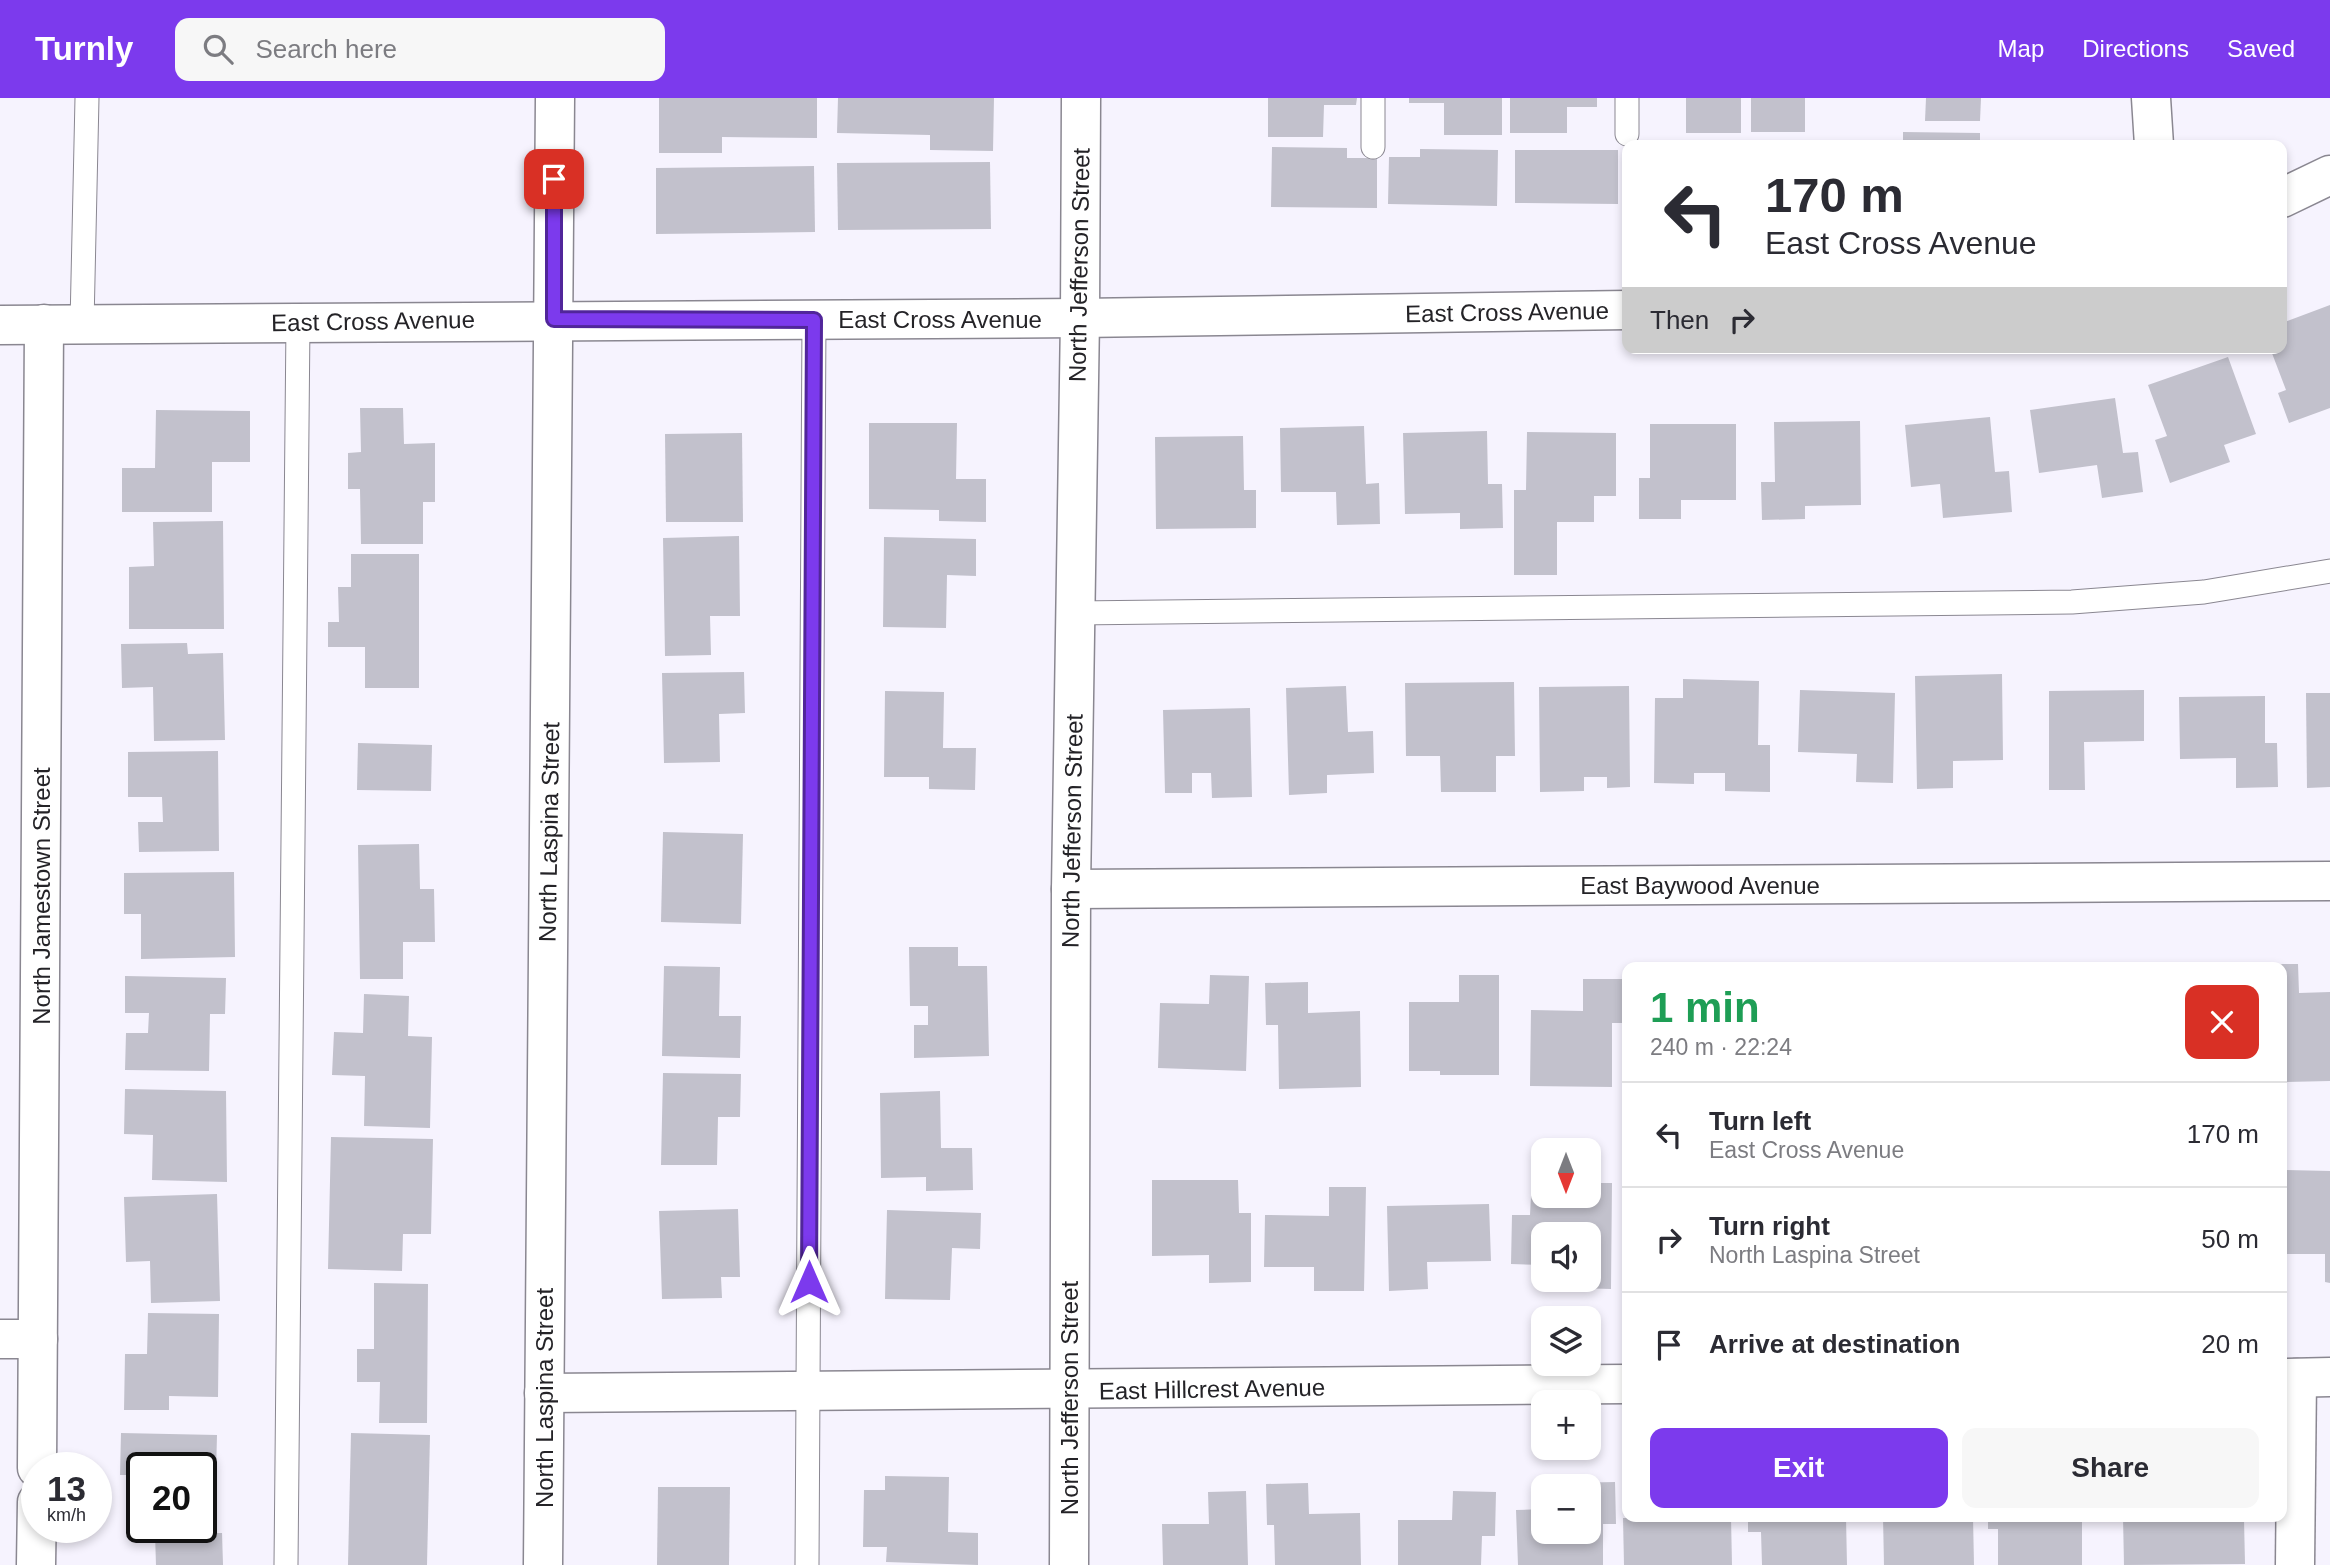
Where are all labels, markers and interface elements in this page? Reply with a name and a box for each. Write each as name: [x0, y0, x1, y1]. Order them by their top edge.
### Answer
search box: [175, 18, 665, 81]
text: Turnly: [35, 30, 133, 67]
icon: search: [199, 30, 237, 68]
text: Search here: [255, 34, 397, 64]
text: Map: [1998, 35, 2044, 62]
text: Directions: [2082, 35, 2189, 62]
text: Saved: [2227, 35, 2295, 62]
street label: North Jefferson Street: [1063, 147, 1095, 382]
pin: [524, 149, 584, 209]
icon: arrive: [535, 160, 573, 198]
icon: left: [1650, 168, 1741, 259]
text: 170 m: [1765, 168, 1904, 222]
text: East Cross Avenue: [1765, 225, 2037, 261]
street label: East Cross Avenue: [1405, 297, 1609, 327]
icon: right: [1723, 301, 1761, 339]
text: Then: [1650, 305, 1709, 335]
street label: East Cross Avenue: [271, 306, 475, 336]
street label: East Cross Avenue: [838, 306, 1042, 333]
street label: North Jefferson Street: [1056, 713, 1088, 948]
street label: North Laspina Street: [534, 721, 564, 942]
street label: North Jamestown Street: [28, 767, 55, 1025]
street label: East Baywood Avenue: [1580, 872, 1820, 899]
text: 1 min: [1650, 984, 1760, 1031]
button: close: [2185, 985, 2259, 1059]
text: 240 m · 22:24: [1650, 1034, 1792, 1060]
text: Turn left: [1709, 1106, 1811, 1136]
icon: left: [1650, 1116, 1688, 1154]
text: 170 m: [2187, 1119, 2259, 1149]
text: East Cross Avenue: [1709, 1137, 1904, 1163]
north arrow: [1531, 1138, 1601, 1208]
map controls: [1531, 1138, 1601, 1544]
text: Turn right: [1709, 1211, 1830, 1241]
icon: right: [1650, 1221, 1688, 1259]
button: sound: [1531, 1222, 1601, 1292]
text: 50 m: [2201, 1224, 2259, 1254]
text: North Laspina Street: [1709, 1242, 1920, 1268]
position arrow: [772, 1245, 846, 1319]
street label: North Jefferson Street: [1056, 1281, 1083, 1515]
street label: North Laspina Street: [531, 1288, 558, 1508]
button: layers: [1531, 1306, 1601, 1376]
icon: arrive: [1650, 1326, 1688, 1364]
text: Arrive at destination: [1709, 1329, 1960, 1359]
text: 20 m: [2201, 1329, 2259, 1359]
street label: East Hillcrest Avenue: [1099, 1374, 1325, 1404]
button: +: [1531, 1390, 1601, 1460]
button: Exit: [1650, 1428, 1948, 1508]
button: Share: [1962, 1428, 2259, 1508]
speed limit sign: 20: [126, 1452, 217, 1543]
text: 13: [47, 1469, 86, 1508]
button: −: [1531, 1474, 1601, 1544]
text: km/h: [47, 1505, 86, 1525]

